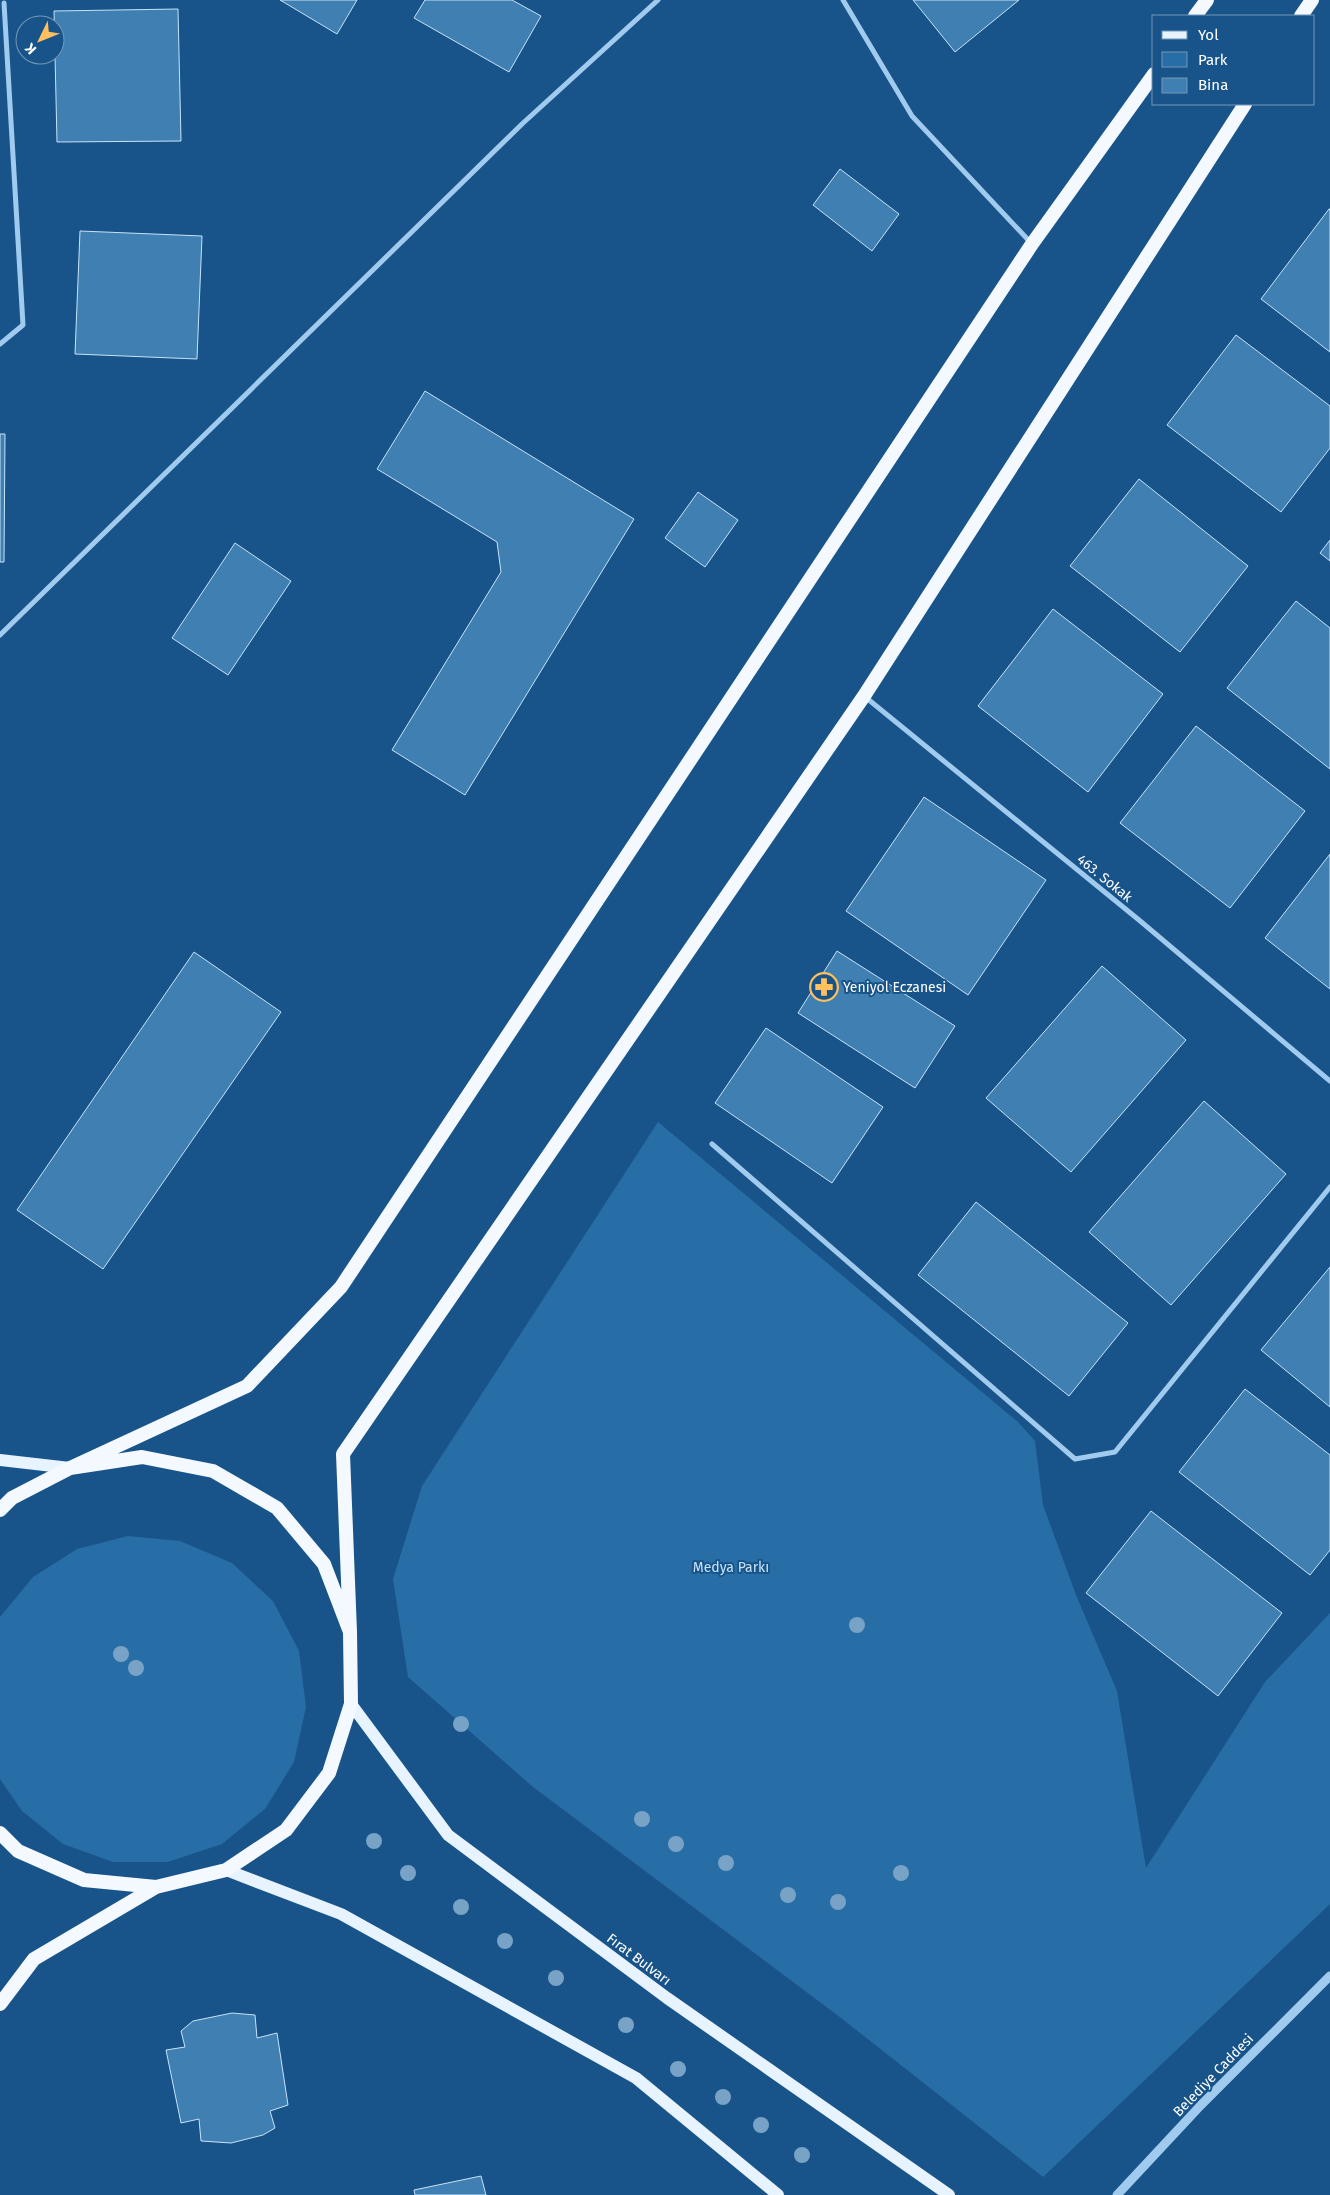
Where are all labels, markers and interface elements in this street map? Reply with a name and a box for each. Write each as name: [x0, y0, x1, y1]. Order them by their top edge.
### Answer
north arrow: [15, 15, 65, 65]
legend: [1152, 15, 1315, 105]
text: Yol: [1198, 26, 1219, 44]
text: K: [21, 39, 40, 58]
text: Park: [1198, 51, 1228, 69]
text: Bina: [1198, 76, 1228, 94]
street label: 463. Sokak: [1074, 851, 1136, 906]
pharmacy icon: Yeniyol Eczanesi: [809, 972, 839, 1002]
place label: Yeniyol Eczanesi: [843, 979, 946, 996]
park label: Medya Parkı: [693, 1559, 769, 1576]
street label: Fırat Bulvarı: [603, 1930, 674, 1989]
street label: Belediye Caddesi: [1170, 2030, 1257, 2120]

